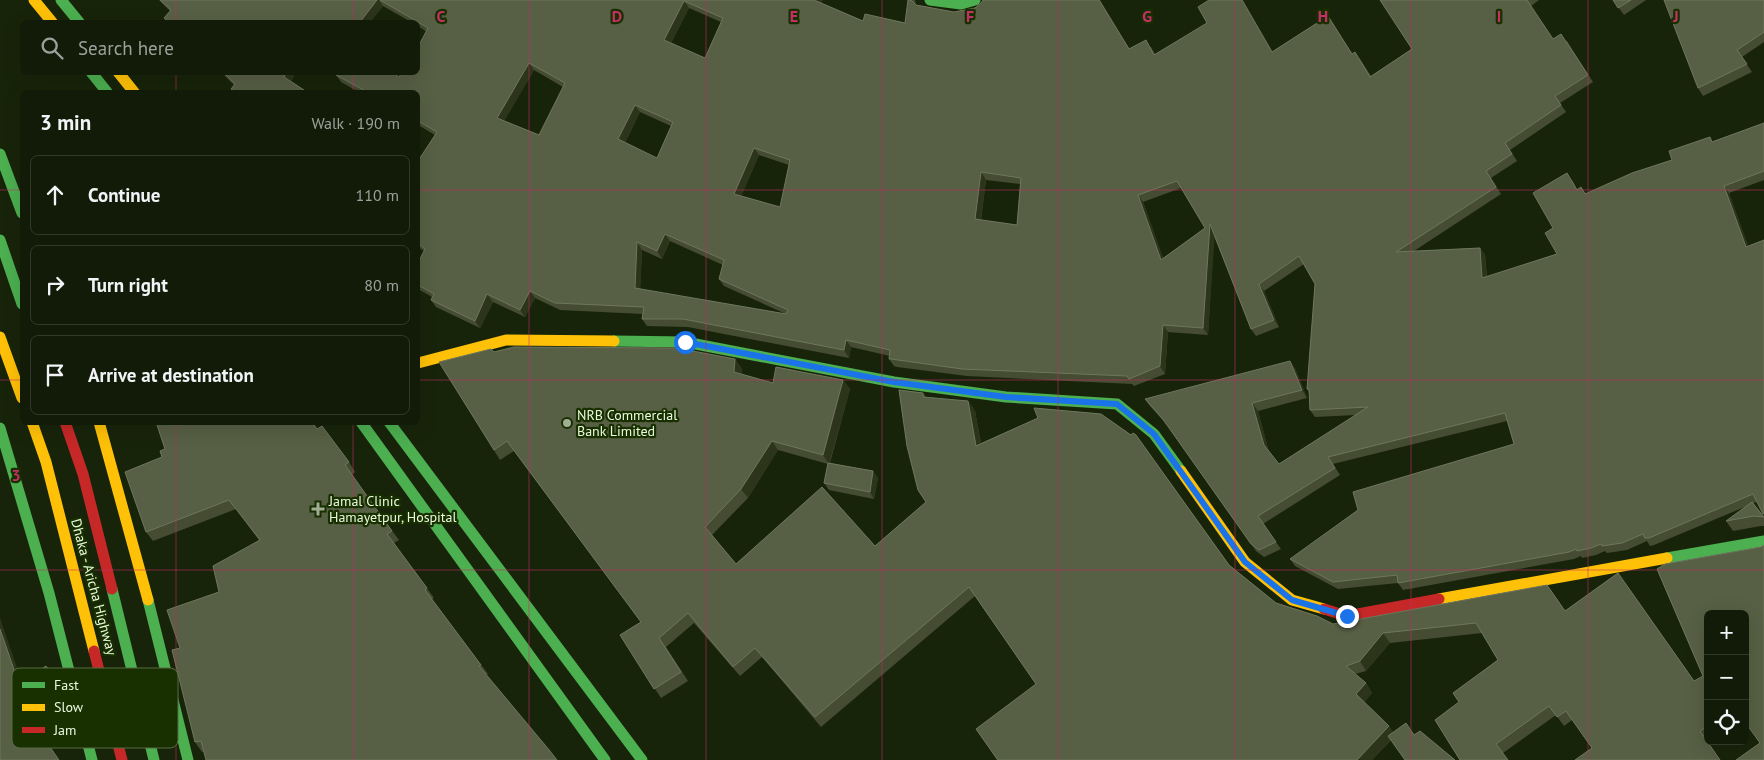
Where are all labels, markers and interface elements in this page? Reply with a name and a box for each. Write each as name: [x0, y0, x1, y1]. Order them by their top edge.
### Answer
text: C: [437, 6, 446, 26]
text: D: [612, 6, 622, 26]
text: E: [790, 6, 798, 26]
text: F: [966, 6, 974, 26]
text: G: [1142, 6, 1152, 26]
text: H: [1318, 6, 1328, 26]
text: I: [1497, 6, 1501, 26]
text: J: [1672, 6, 1679, 26]
search box: [20, 20, 420, 75]
icon: search: [38, 34, 66, 62]
text: Search here: [78, 36, 174, 60]
text: 3 min: [40, 109, 91, 136]
text: Walk · 190 m: [311, 113, 400, 133]
icon: ahead: [41, 181, 69, 209]
text: Continue: [88, 183, 160, 207]
text: 110 m: [356, 185, 399, 205]
icon: right: [41, 271, 69, 299]
text: Turn right: [88, 273, 168, 297]
text: 80 m: [364, 275, 399, 295]
route start: [674, 331, 697, 354]
icon: arrive: [41, 361, 69, 389]
text: Arrive at destination: [88, 363, 254, 387]
place label: NRB Commercial Bank Limited: [577, 406, 677, 440]
marker: NRB Commercial Bank Limited: [561, 417, 573, 429]
text: 3: [11, 465, 21, 485]
place label: Jamal Clinic Hamayetpur, Hospital: [328, 492, 457, 526]
marker: Jamal Clinic Hamayetpur, Hospital: [311, 502, 325, 516]
street label: Dhaka - Aricha Highway: [67, 517, 121, 658]
route end: [1336, 605, 1359, 628]
map controls: [1704, 610, 1749, 745]
button: +: [1704, 610, 1749, 655]
button: −: [1704, 655, 1749, 700]
legend: [12, 668, 178, 748]
text: Fast: [54, 676, 79, 694]
text: Slow: [54, 698, 84, 716]
button: locate: [1704, 700, 1749, 745]
text: Jam: [53, 721, 76, 739]

